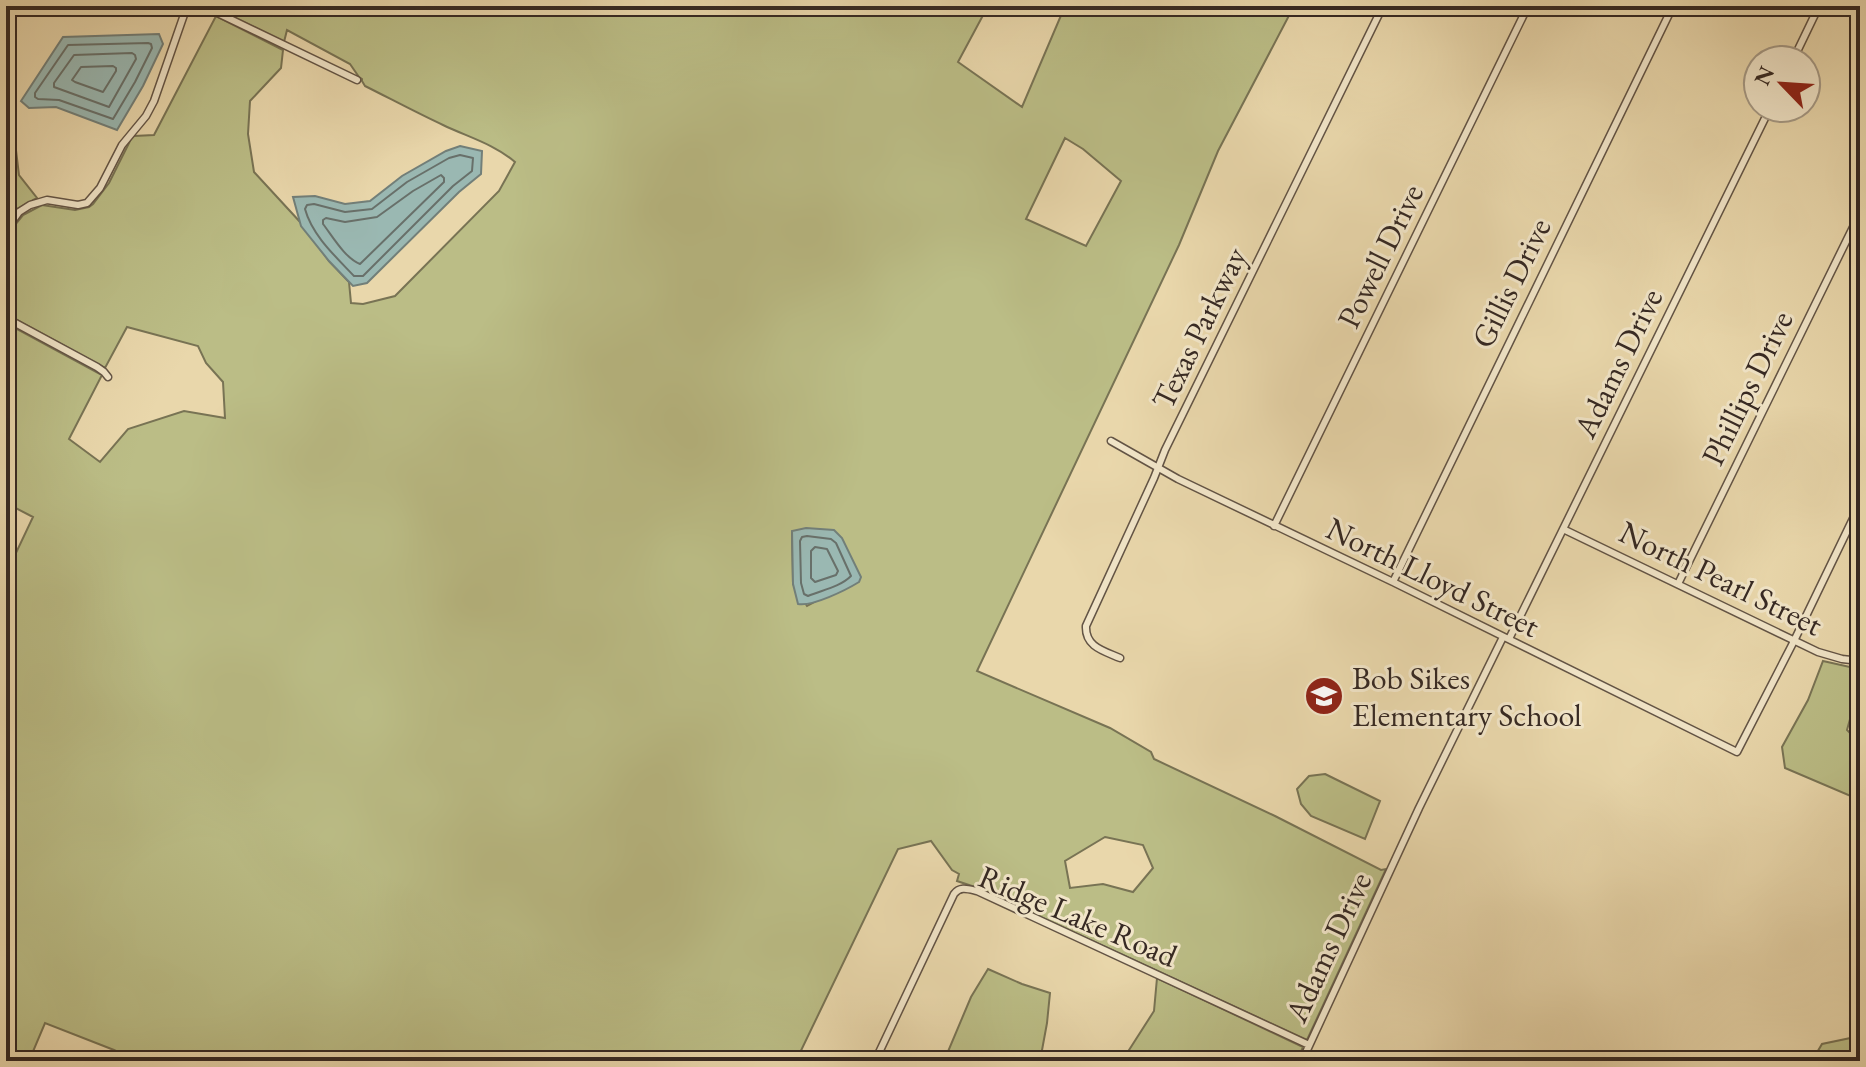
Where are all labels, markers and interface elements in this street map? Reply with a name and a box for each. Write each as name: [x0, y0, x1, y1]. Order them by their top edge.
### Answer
north arrow: [1742, 44, 1822, 124]
text: N: [1747, 61, 1781, 90]
street label: Powell Drive: [1327, 177, 1433, 335]
street label: Gillis Drive: [1462, 211, 1560, 355]
street label: Texas Parkway: [1142, 239, 1257, 416]
street label: Adams Drive: [1563, 281, 1672, 445]
street label: Phillips Drive: [1692, 304, 1802, 472]
street label: North Lloyd Street: [1319, 507, 1547, 647]
street label: North Pearl Street: [1612, 511, 1830, 645]
place label: Bob Sikes Elementary School: [1352, 657, 1582, 736]
school or university icon: Bob Sikes Elementary School: [1303, 675, 1345, 717]
street label: Ridge Lake Road: [972, 855, 1185, 977]
street label: Adams Drive: [1275, 865, 1381, 1030]

